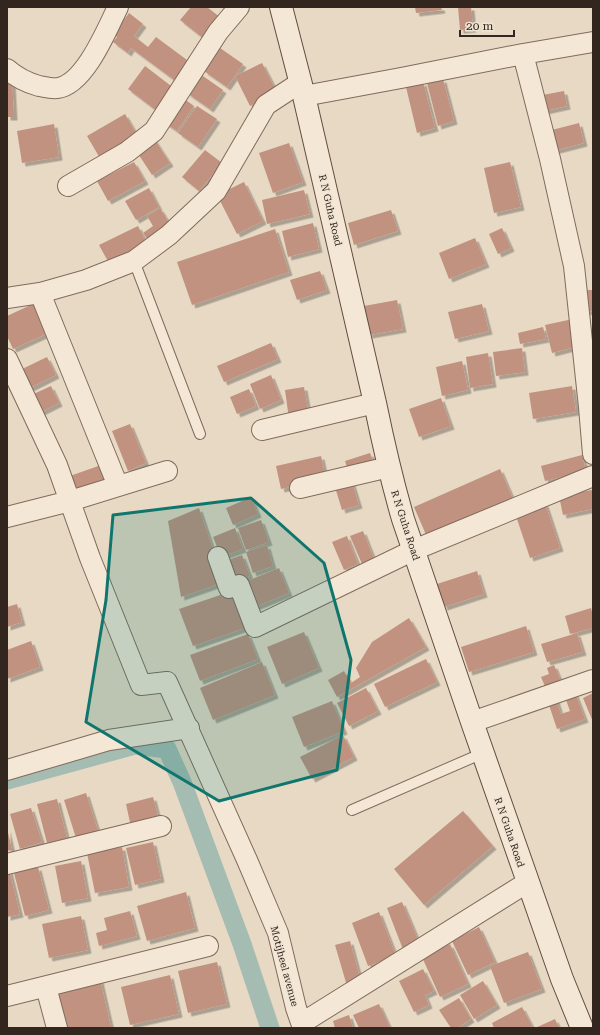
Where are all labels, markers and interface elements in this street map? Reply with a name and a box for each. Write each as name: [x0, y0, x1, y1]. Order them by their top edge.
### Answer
scale bar: [460, 12, 514, 38]
text: 20 m: [466, 19, 493, 33]
street label: R N Guha Road: [317, 173, 344, 248]
street label: R N Guha Road: [389, 489, 422, 562]
street label: R N Guha Road: [492, 796, 527, 869]
street label: Motijheel avenue: [268, 925, 301, 1008]

